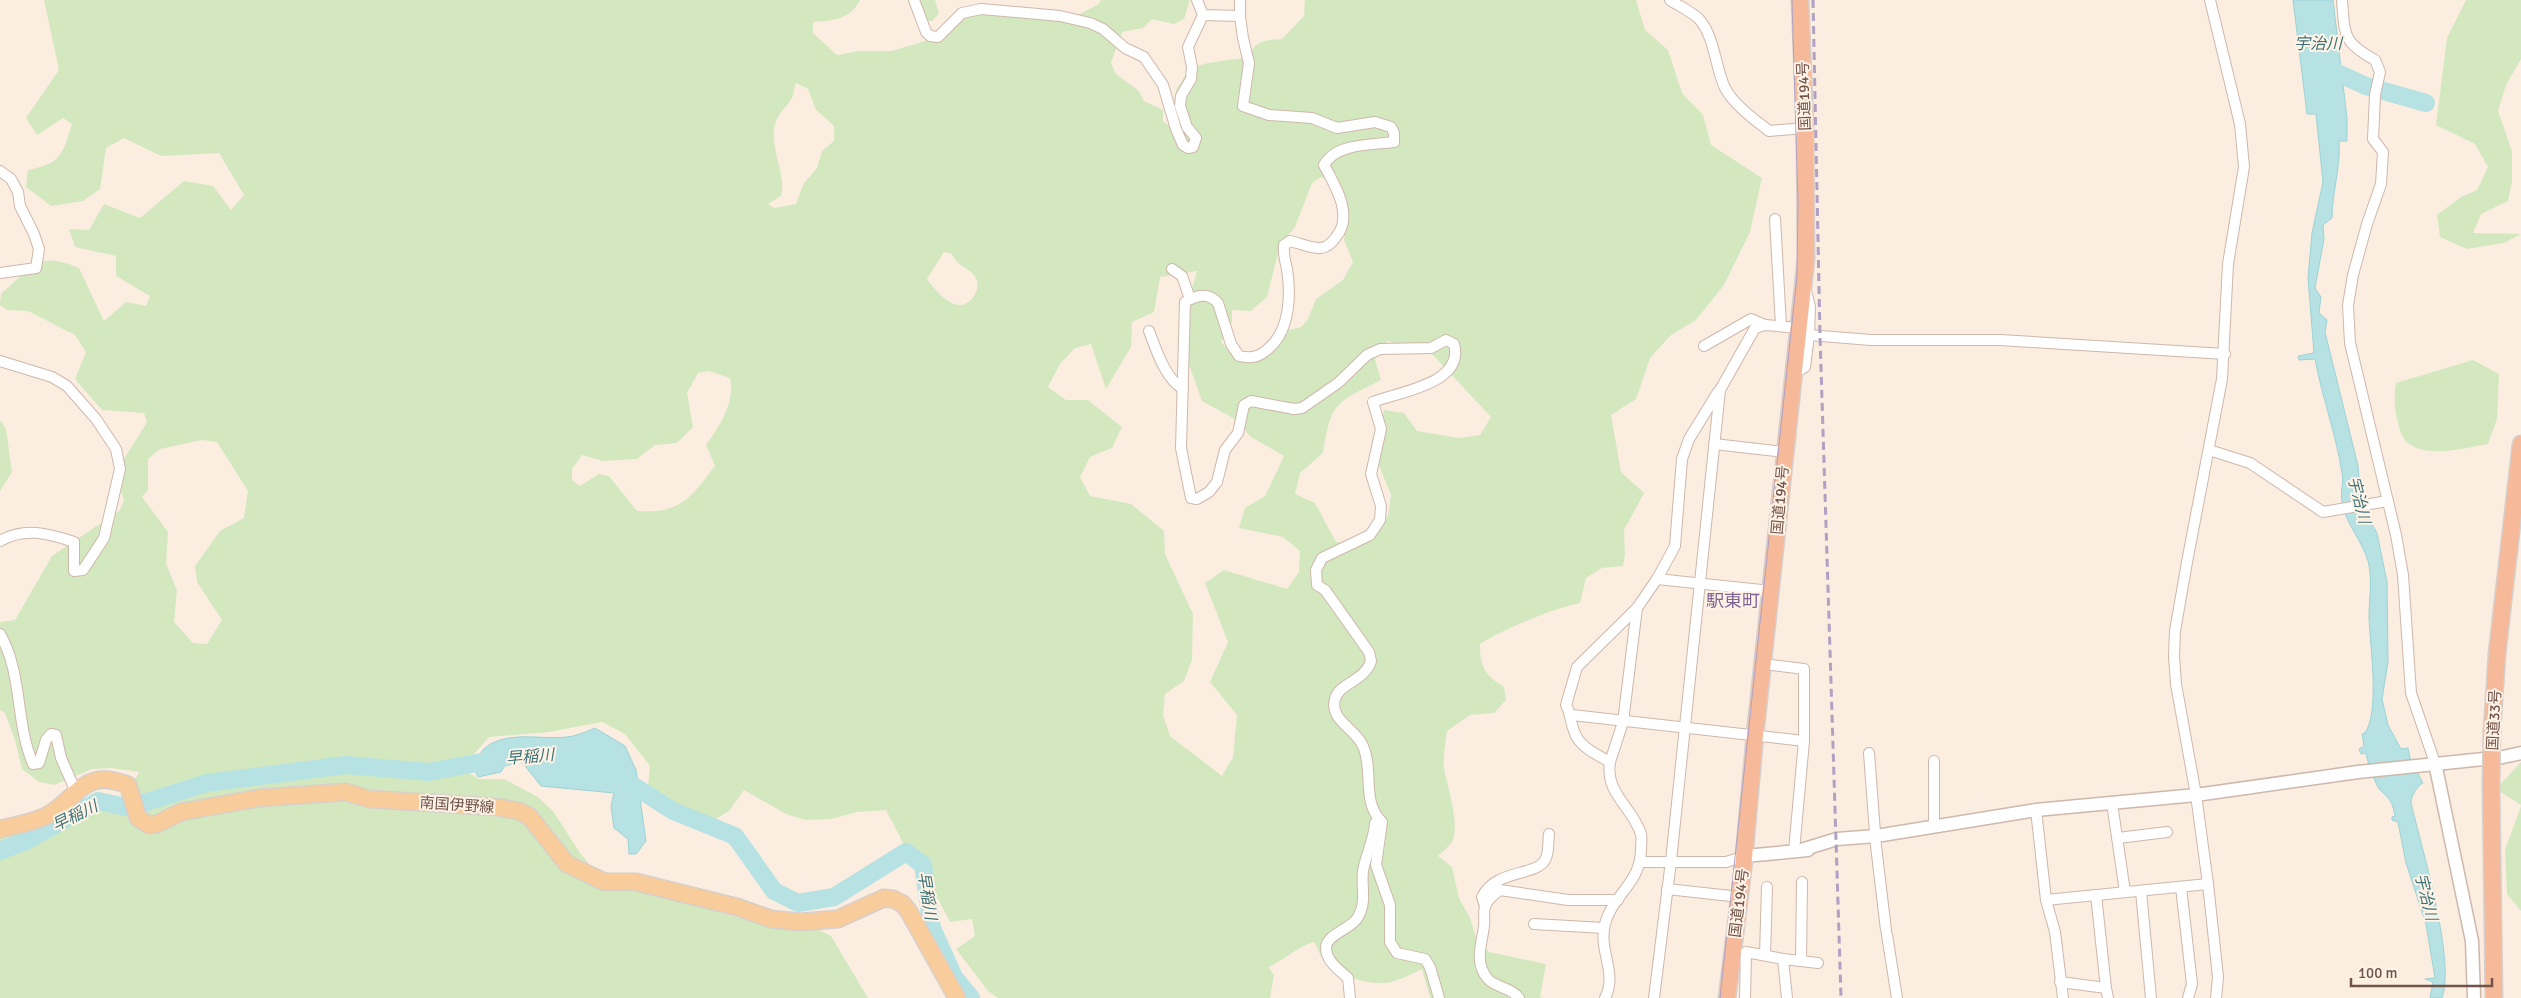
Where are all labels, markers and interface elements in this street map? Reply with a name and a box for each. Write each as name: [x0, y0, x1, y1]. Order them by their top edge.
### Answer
water label: 宇治川: [2294, 34, 2344, 54]
street label: 国道194号: [1794, 61, 1814, 131]
street label: 国道194号: [1768, 465, 1792, 535]
water label: 宇治川: [2343, 474, 2375, 528]
district label: 駅東町: [1706, 590, 1760, 612]
street label: 国道33号: [2483, 689, 2505, 751]
water label: 早稲川: [505, 745, 557, 769]
street label: 南国伊野線: [419, 793, 495, 817]
water label: 早稲川: [49, 796, 103, 836]
street label: 国道194号: [1726, 868, 1752, 938]
water label: 早稲川: [913, 871, 941, 923]
water label: 宇治川: [2410, 871, 2442, 925]
scale bar: [2351, 956, 2492, 988]
text: 100 m: [2358, 964, 2398, 982]

